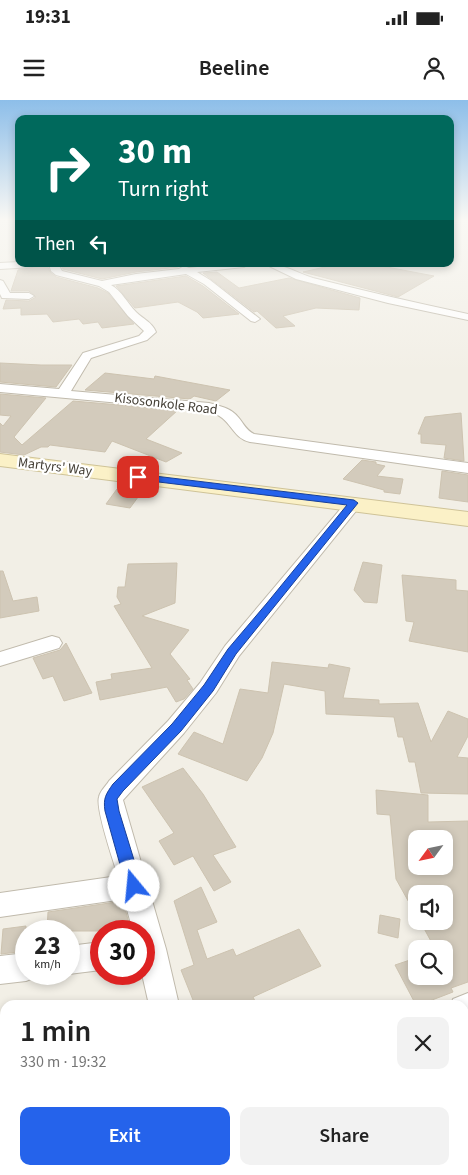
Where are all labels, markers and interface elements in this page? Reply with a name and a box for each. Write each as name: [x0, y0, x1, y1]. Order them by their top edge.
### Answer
text: 19:31: [25, 4, 71, 31]
text: Beeline: [199, 52, 269, 84]
icon: menu: [20, 54, 48, 82]
icon: person: [420, 54, 448, 82]
text: 30 m: [118, 127, 192, 177]
icon: right: [35, 135, 100, 200]
text: Turn right: [118, 173, 208, 205]
icon: left: [85, 230, 113, 258]
text: Then: [35, 231, 75, 258]
street label: Kisosonkole Road: [113, 388, 219, 420]
street label: Martyrs' Way: [17, 453, 94, 482]
pin: [117, 456, 159, 498]
icon: arrive: [124, 463, 152, 491]
north arrow: [408, 830, 452, 875]
map controls: [408, 830, 453, 985]
position arrow: [107, 859, 159, 911]
button: sound: [408, 885, 453, 930]
speed limit sign: 30: [90, 920, 155, 985]
text: 23: [34, 928, 61, 964]
button: search: [408, 940, 453, 985]
text: km/h: [34, 956, 61, 973]
text: 1 min: [20, 1010, 91, 1053]
button: close: [397, 1017, 449, 1069]
text: 330 m · 19:32: [20, 1051, 107, 1073]
button: Exit: [20, 1107, 230, 1165]
button: Share: [240, 1107, 449, 1165]

